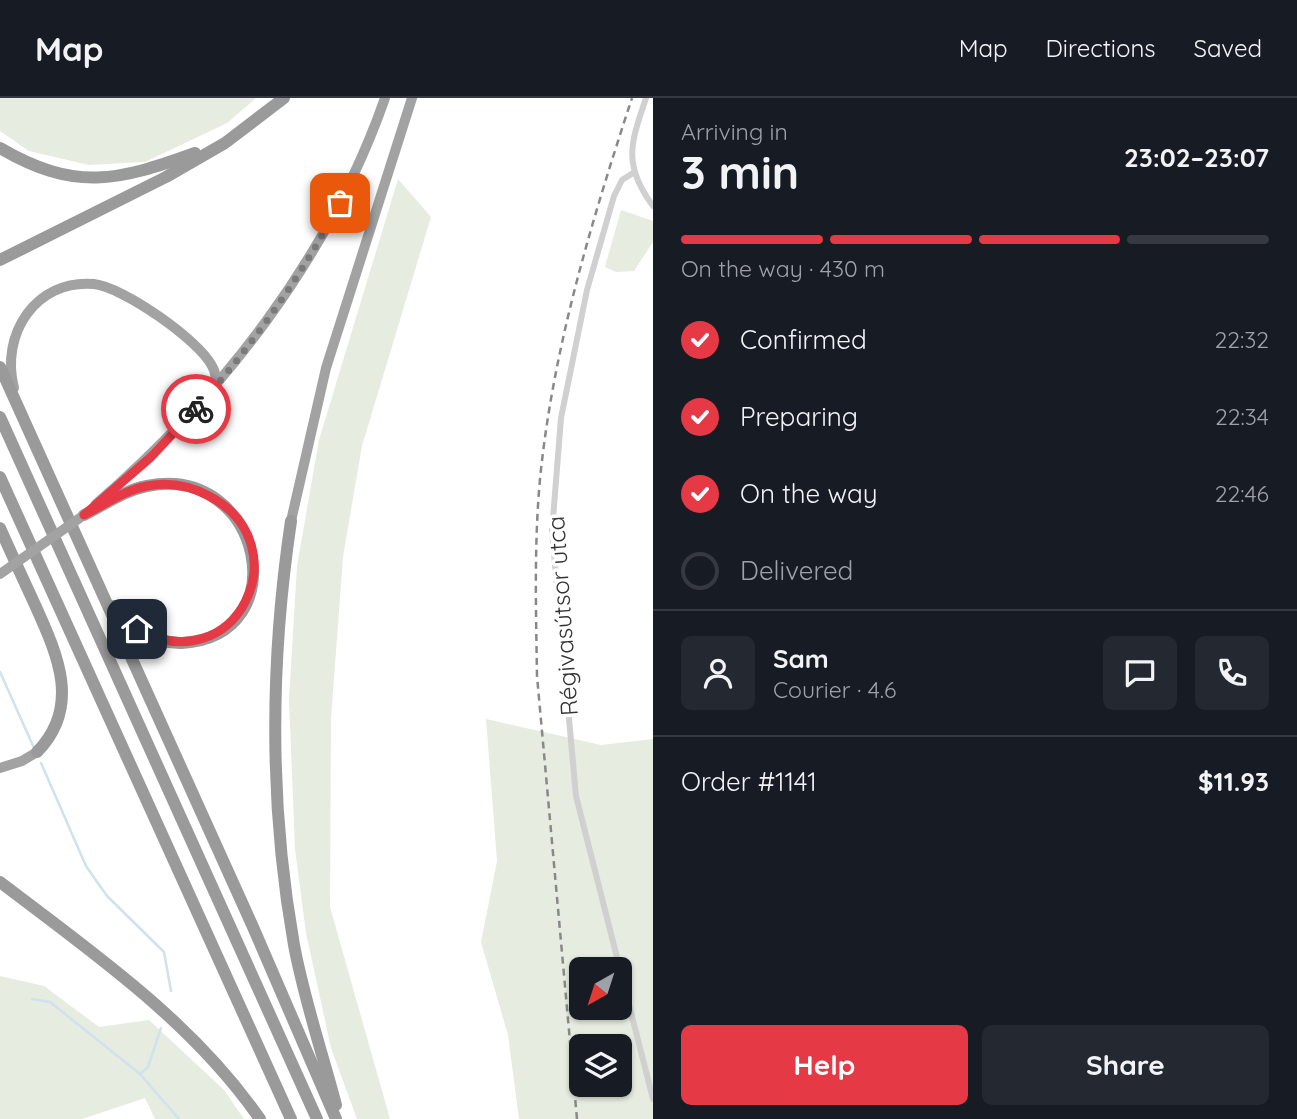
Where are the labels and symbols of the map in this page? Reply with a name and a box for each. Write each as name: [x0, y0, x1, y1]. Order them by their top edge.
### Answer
pin: [310, 173, 370, 233]
courier: [161, 374, 231, 444]
street label: Régivasútsor utca: [540, 515, 584, 717]
pin: [107, 599, 167, 659]
north arrow: [569, 957, 632, 1020]

